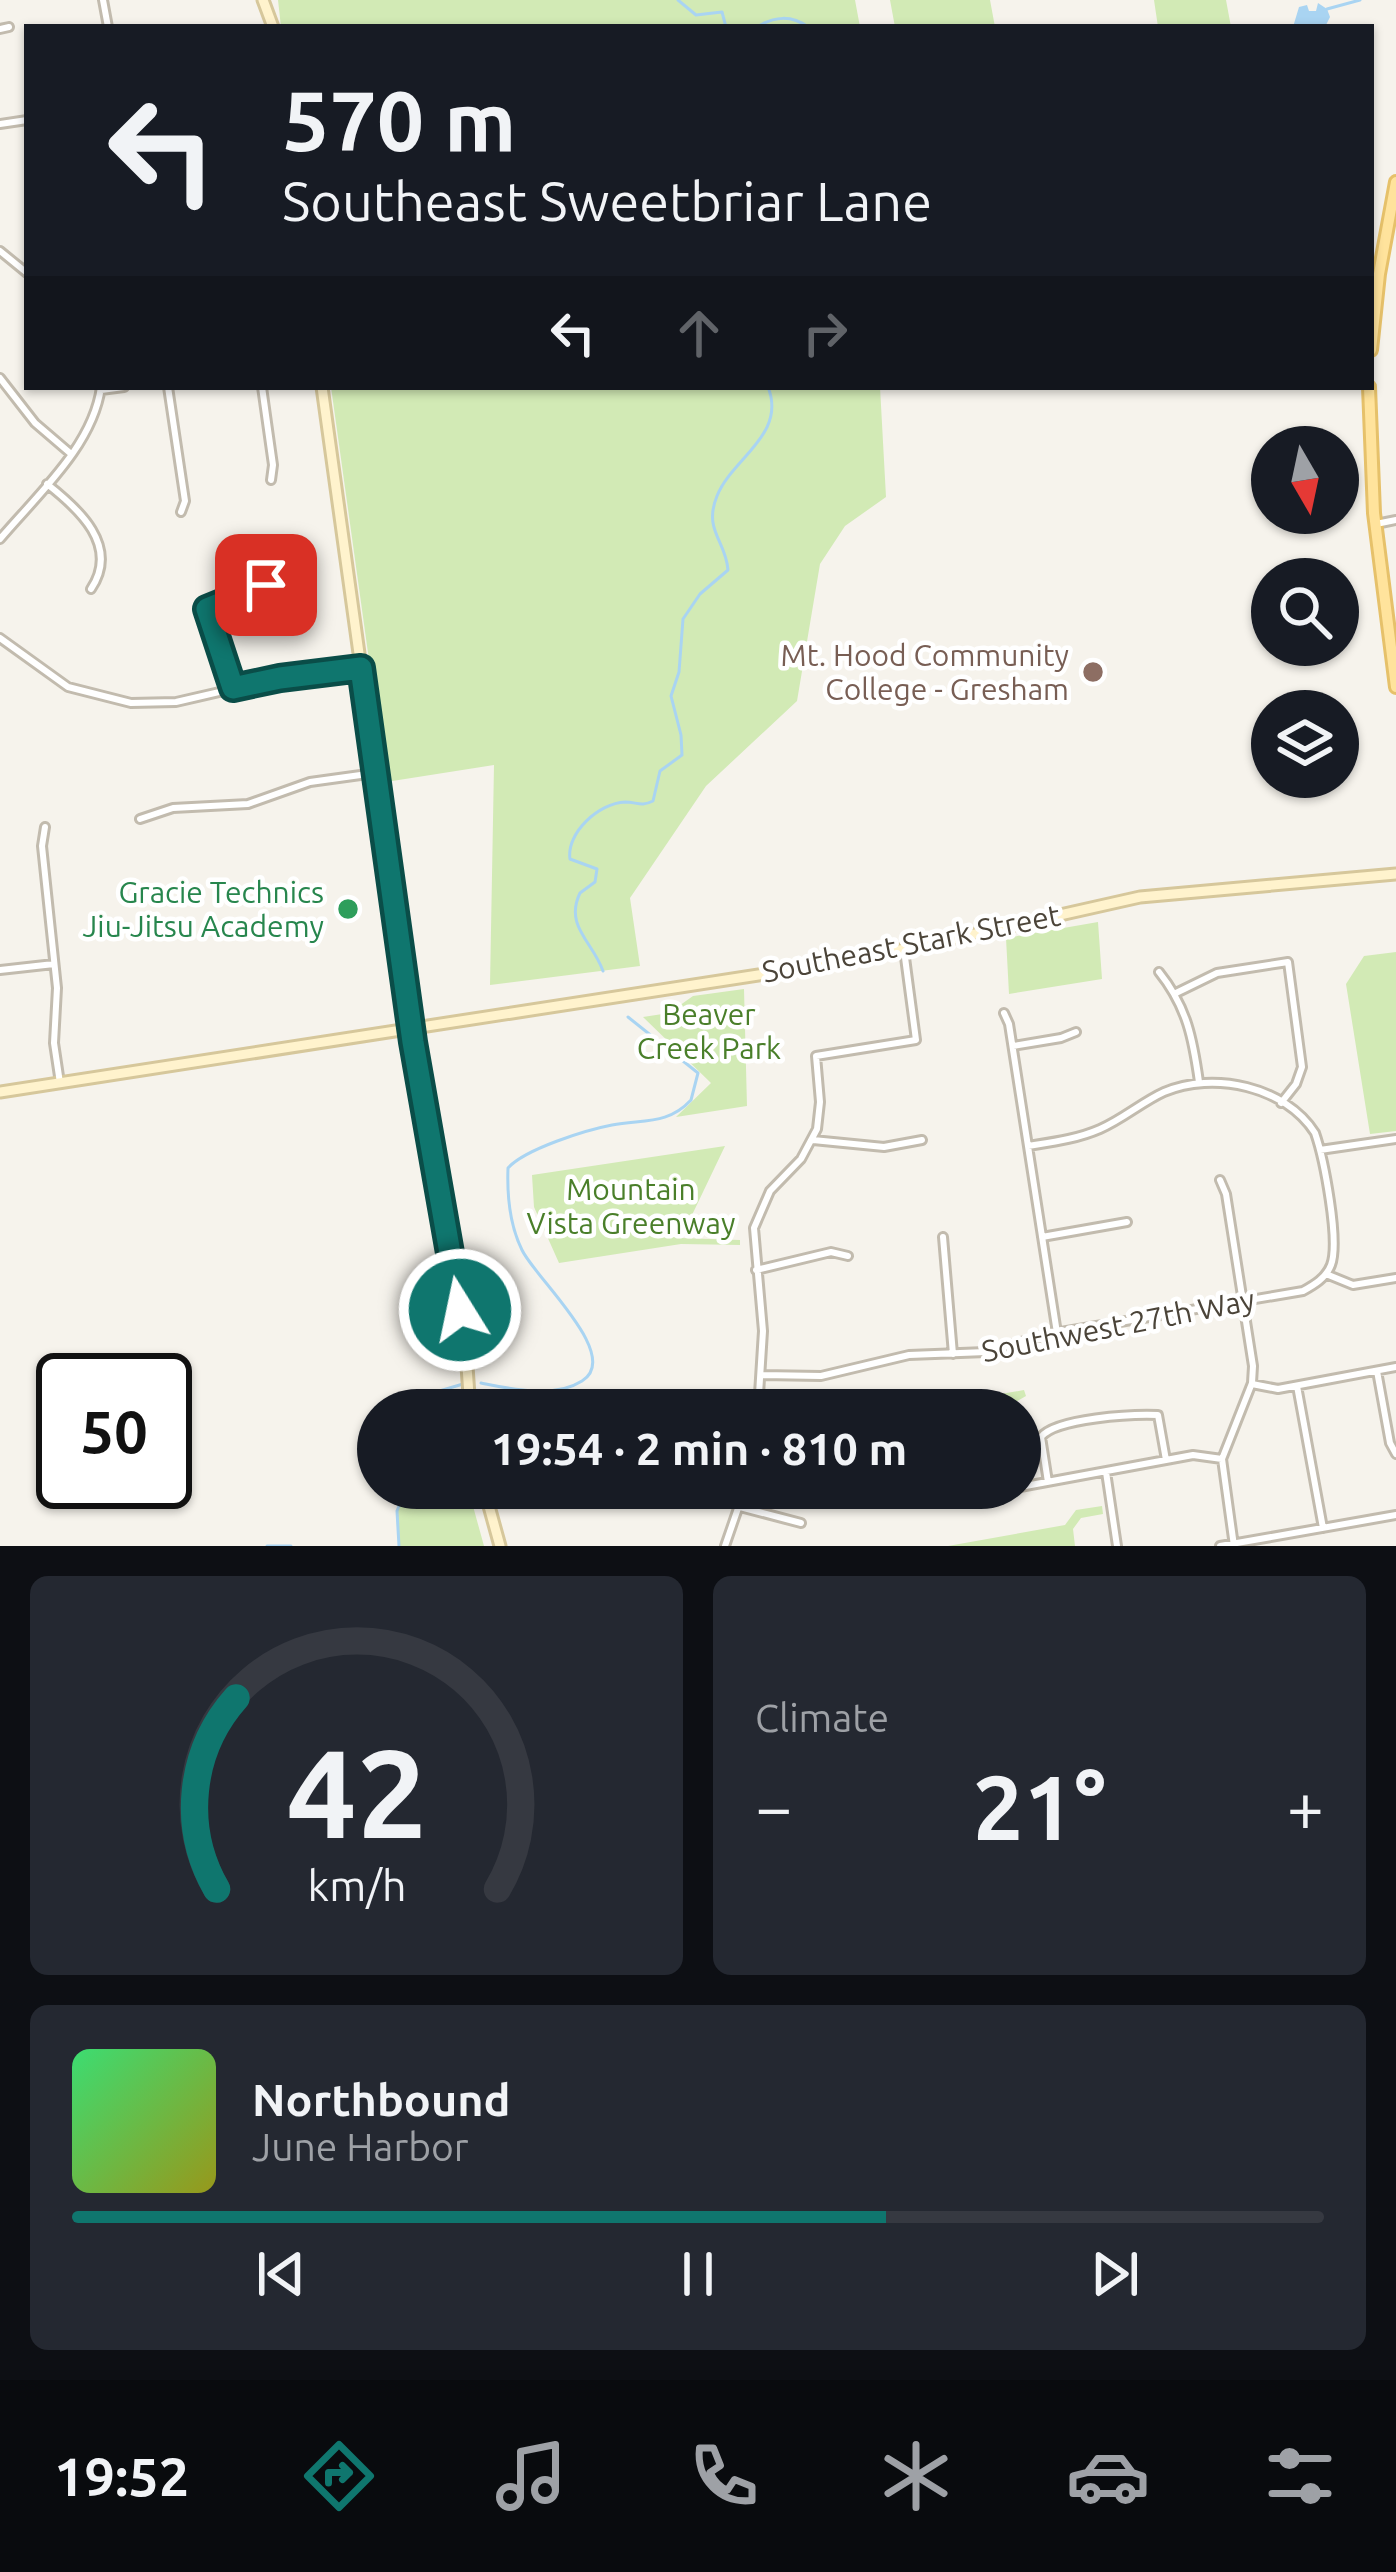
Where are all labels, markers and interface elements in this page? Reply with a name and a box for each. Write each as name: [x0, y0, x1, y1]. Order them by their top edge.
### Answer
icon: left: [84, 72, 240, 228]
text: 570 m: [282, 73, 516, 167]
text: Southeast Sweetbriar Lane: [282, 171, 932, 231]
icon: left: [540, 300, 606, 366]
icon: ahead: [666, 300, 732, 366]
icon: right: [792, 300, 858, 366]
north arrow: [1251, 426, 1359, 534]
map controls: [1251, 426, 1359, 798]
pin: [215, 534, 317, 636]
icon: arrive: [233, 552, 299, 618]
button: search: [1251, 558, 1359, 666]
place label: Mt. Hood Community College - Gresham: [781, 638, 1069, 706]
marker: Mt. Hood Community College - Gresham: [1080, 659, 1106, 685]
button: layers: [1251, 690, 1359, 798]
place label: Gracie Technics Jiu-Jitsu Academy: [83, 875, 324, 943]
marker: Gracie Technics Jiu-Jitsu Academy: [335, 896, 361, 922]
street label: Southeast Stark Street: [759, 897, 1063, 989]
park label: Beaver Creek Park: [637, 997, 781, 1065]
park label: Mountain Vista Greenway: [527, 1172, 735, 1240]
position arrow: [397, 1247, 523, 1373]
street label: Southwest 27th Way: [979, 1282, 1257, 1368]
speed limit sign: 50: [36, 1353, 192, 1509]
text: 19:54 · 2 min · 810 m: [491, 1423, 907, 1474]
text: Climate: [755, 1696, 889, 1739]
text: 42: [286, 1722, 427, 1862]
text: 21°: [973, 1756, 1106, 1857]
text: −: [755, 1769, 792, 1843]
text: +: [1287, 1769, 1324, 1843]
text: km/h: [307, 1860, 406, 1908]
text: Northbound: [252, 2074, 511, 2125]
text: June Harbor: [252, 2125, 469, 2168]
icon: previous: [248, 2241, 314, 2307]
icon: pause: [665, 2241, 731, 2307]
icon: next: [1082, 2241, 1148, 2307]
icon: directions: [297, 2434, 381, 2518]
icon: music: [489, 2434, 573, 2518]
icon: phone: [682, 2434, 766, 2518]
icon: climate: [874, 2434, 958, 2518]
icon: car: [1066, 2434, 1150, 2518]
icon: filters: [1258, 2434, 1342, 2518]
text: 19:52: [54, 2446, 189, 2506]

